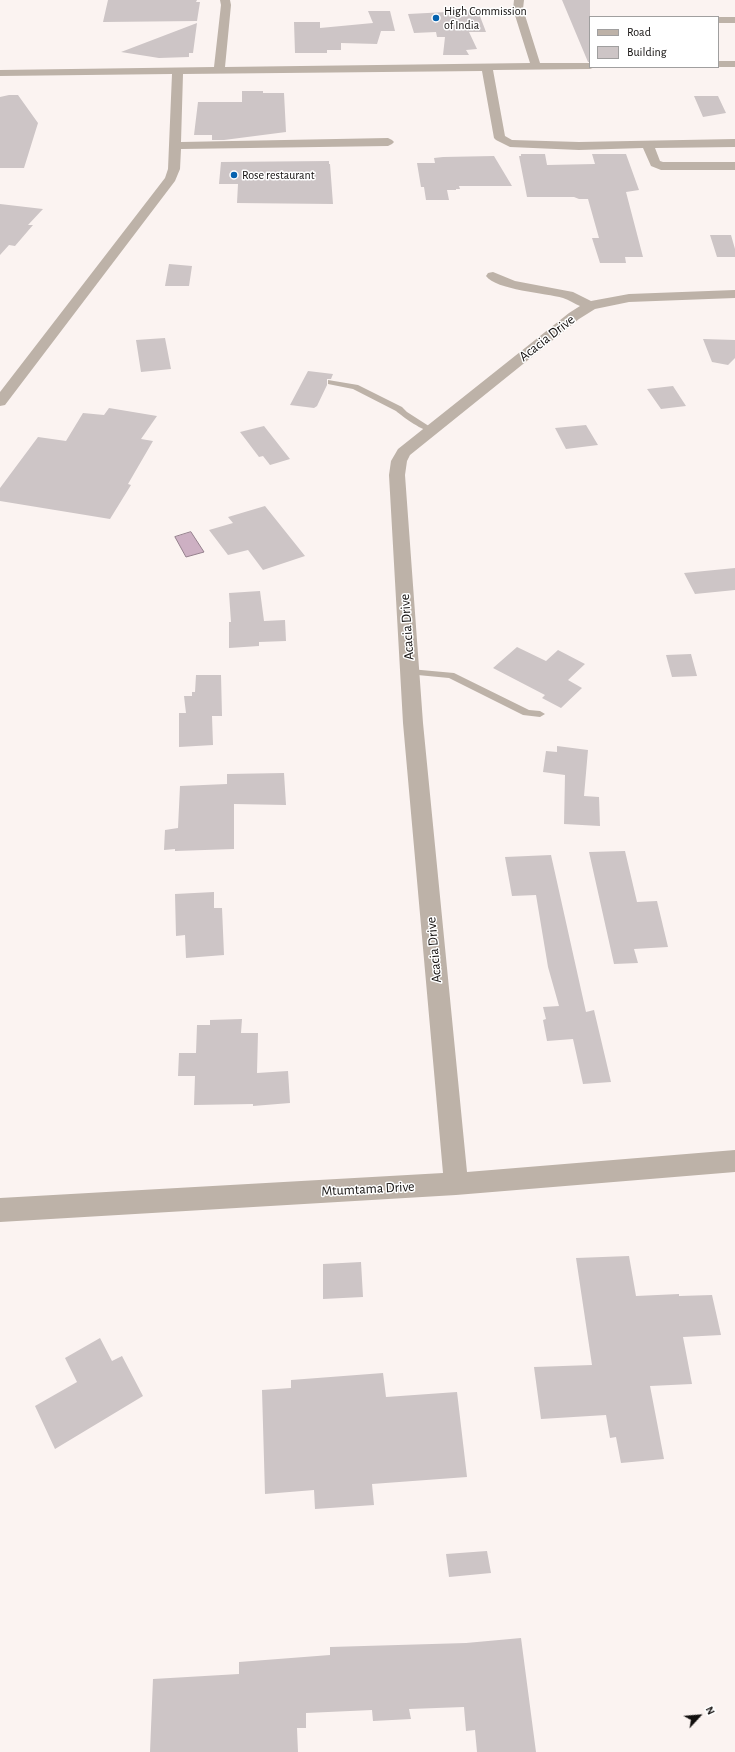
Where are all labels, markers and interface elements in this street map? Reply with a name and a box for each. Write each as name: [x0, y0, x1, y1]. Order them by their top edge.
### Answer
place label: High Commission of India: [444, 4, 527, 32]
marker: High Commission of India: [431, 13, 441, 23]
legend: [589, 16, 719, 68]
text: Road: [627, 26, 651, 38]
text: Building: [627, 46, 667, 58]
place label: Rose restaurant: [242, 168, 314, 182]
marker: Rose restaurant: [229, 170, 239, 180]
street label: Acacia Drive: [516, 311, 578, 365]
street label: Acacia Drive: [396, 593, 418, 661]
street label: Acacia Drive: [423, 916, 445, 984]
street label: Mtumtama Drive: [321, 1178, 415, 1200]
north arrow: [679, 1696, 719, 1736]
text: N: [704, 1705, 717, 1716]

